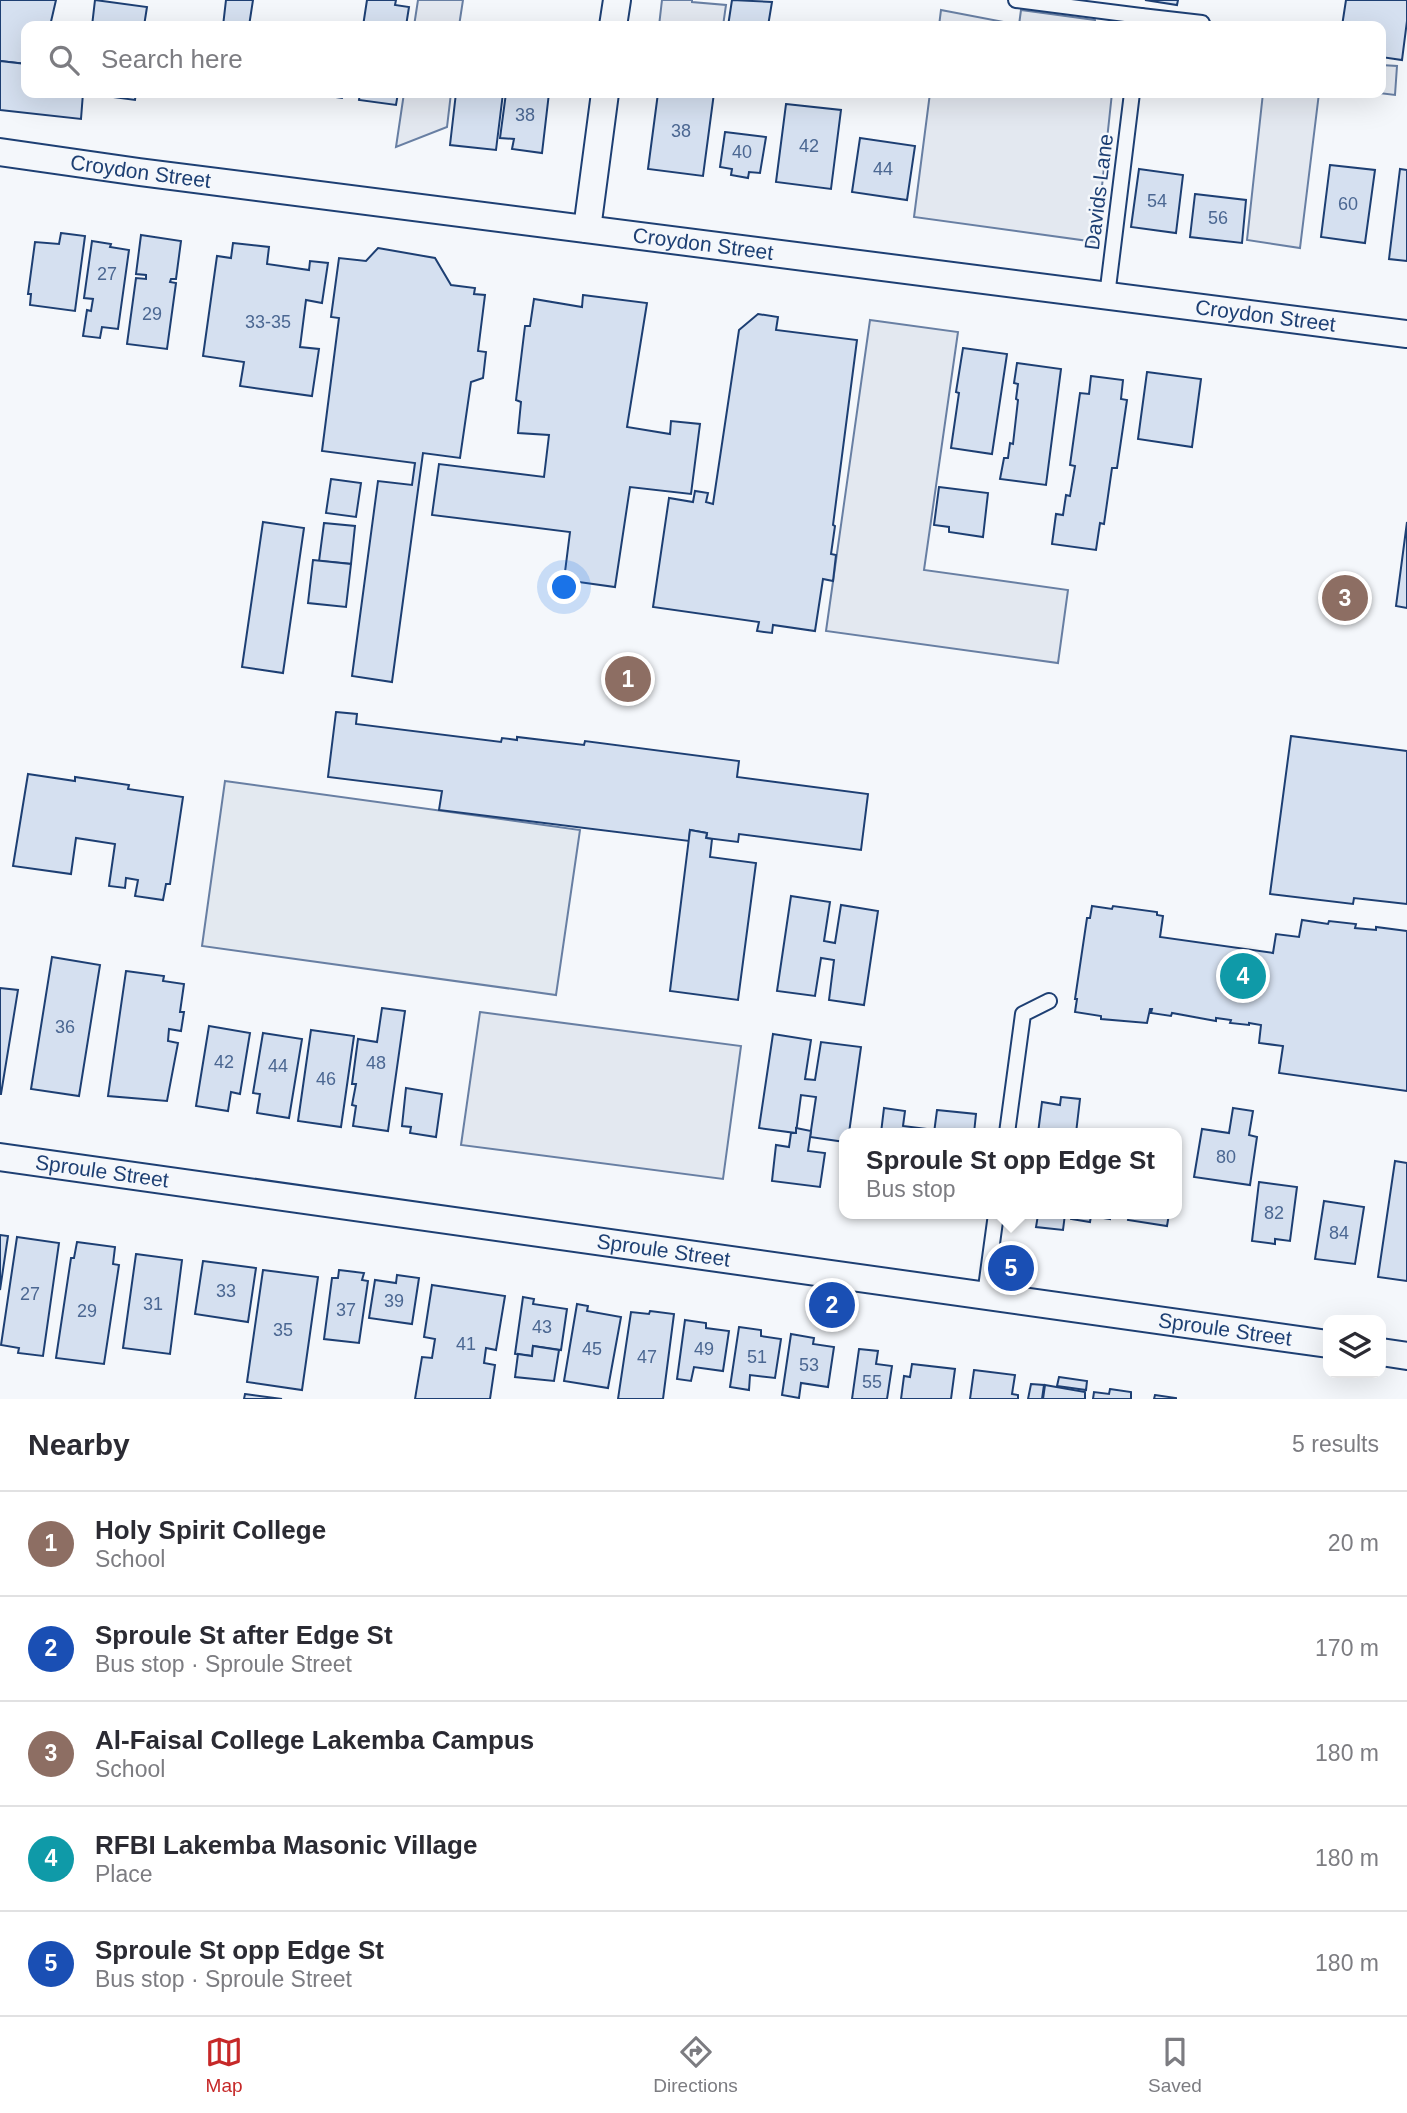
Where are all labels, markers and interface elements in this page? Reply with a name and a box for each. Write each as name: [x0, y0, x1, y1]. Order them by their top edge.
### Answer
search box: [21, 21, 1386, 98]
icon: search: [45, 41, 83, 79]
text: Search here: [101, 44, 243, 74]
house number: 38: [515, 105, 535, 125]
house number: 38: [671, 121, 691, 141]
street label: Davids Lane: [1080, 133, 1117, 251]
house number: 42: [799, 136, 819, 156]
house number: 40: [732, 142, 752, 162]
street label: Croydon Street: [69, 150, 212, 192]
house number: 44: [873, 159, 893, 179]
house number: 54: [1147, 191, 1167, 211]
house number: 60: [1338, 194, 1358, 214]
house number: 56: [1208, 208, 1228, 228]
street label: Croydon Street: [631, 223, 775, 264]
house number: 27: [97, 264, 117, 284]
street label: Croydon Street: [1194, 295, 1337, 336]
house number: 29: [142, 304, 162, 324]
house number: 33-35: [245, 312, 291, 332]
your location: [547, 570, 581, 604]
pin: 3: [1322, 572, 1368, 624]
pin: 1: [605, 653, 651, 705]
pin: 4: [1220, 950, 1266, 1002]
house number: 36: [55, 1017, 75, 1037]
house number: 42: [214, 1052, 234, 1072]
house number: 48: [366, 1053, 386, 1073]
house number: 44: [268, 1056, 288, 1076]
house number: 46: [316, 1069, 336, 1089]
popup: [839, 1128, 1182, 1219]
text: Sproule St opp Edge St: [866, 1145, 1155, 1175]
house number: 80: [1216, 1147, 1236, 1167]
street label: Sproule Street: [34, 1150, 170, 1192]
text: Bus stop: [866, 1176, 956, 1202]
house number: 82: [1264, 1203, 1284, 1223]
house number: 84: [1329, 1223, 1349, 1243]
street label: Sproule Street: [595, 1229, 732, 1271]
pin: 5: [988, 1242, 1034, 1294]
pin: 2: [809, 1279, 855, 1331]
house number: 33: [216, 1281, 236, 1301]
house number: 27: [20, 1284, 40, 1304]
house number: 39: [384, 1291, 404, 1311]
house number: 31: [143, 1294, 163, 1314]
house number: 37: [336, 1300, 356, 1320]
house number: 29: [77, 1301, 97, 1321]
street label: Sproule Street: [1157, 1308, 1293, 1350]
map controls: [1323, 1315, 1386, 1378]
button: layers: [1323, 1315, 1386, 1378]
house number: 43: [532, 1317, 552, 1337]
house number: 35: [273, 1320, 293, 1340]
house number: 41: [456, 1334, 476, 1354]
house number: 45: [582, 1339, 602, 1359]
house number: 49: [694, 1339, 714, 1359]
house number: 47: [637, 1347, 657, 1367]
house number: 51: [747, 1347, 767, 1367]
house number: 53: [799, 1355, 819, 1375]
house number: 55: [862, 1372, 882, 1392]
text: Nearby: [28, 1428, 130, 1461]
text: 5 results: [1292, 1431, 1379, 1457]
text: Holy Spirit College: [95, 1515, 326, 1545]
text: 1: [45, 1530, 57, 1556]
text: 20 m: [1328, 1530, 1379, 1556]
text: School: [95, 1546, 165, 1572]
text: Sproule St after Edge St: [95, 1620, 393, 1650]
text: 2: [45, 1635, 57, 1661]
text: 170 m: [1315, 1635, 1379, 1661]
text: Bus stop · Sproule Street: [95, 1651, 352, 1677]
text: Al-Faisal College Lakemba Campus: [95, 1725, 534, 1755]
text: 3: [45, 1740, 57, 1766]
text: 180 m: [1315, 1740, 1379, 1766]
text: School: [95, 1756, 165, 1782]
text: RFBI Lakemba Masonic Village: [95, 1830, 477, 1860]
text: 4: [45, 1845, 57, 1871]
text: 180 m: [1315, 1845, 1379, 1871]
text: Place: [95, 1861, 153, 1887]
text: Sproule St opp Edge St: [95, 1935, 384, 1965]
text: 5: [45, 1950, 57, 1976]
text: 180 m: [1315, 1950, 1379, 1976]
text: Bus stop · Sproule Street: [95, 1966, 352, 1992]
tab: Map: [205, 2033, 243, 2097]
tab: Directions: [653, 2033, 738, 2097]
tab: Saved: [1148, 2033, 1202, 2097]

